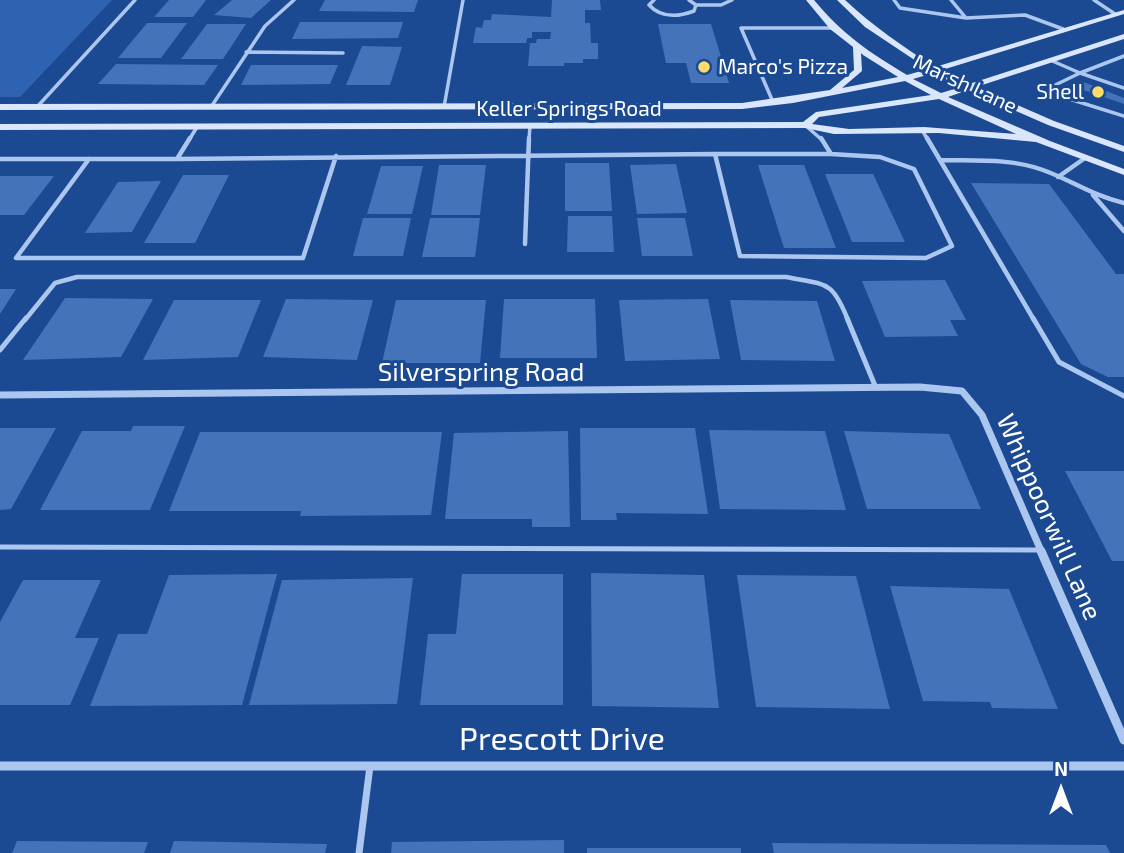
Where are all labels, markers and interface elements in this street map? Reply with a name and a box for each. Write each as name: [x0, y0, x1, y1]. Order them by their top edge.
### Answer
street label: Marsh Lane: [909, 49, 1021, 119]
place label: Marco's Pizza: [718, 54, 848, 80]
marker: Marco's Pizza: [696, 59, 712, 75]
place label: Shell: [1036, 79, 1084, 105]
marker: Shell: [1090, 84, 1106, 100]
street label: Keller Springs Road: [476, 96, 662, 122]
street label: Silverspring Road: [378, 356, 584, 388]
street label: Whippoorwill Lane: [990, 409, 1108, 625]
street label: Prescott Drive: [459, 720, 665, 758]
north arrow: [1026, 755, 1096, 825]
text: N: [1054, 757, 1068, 780]

